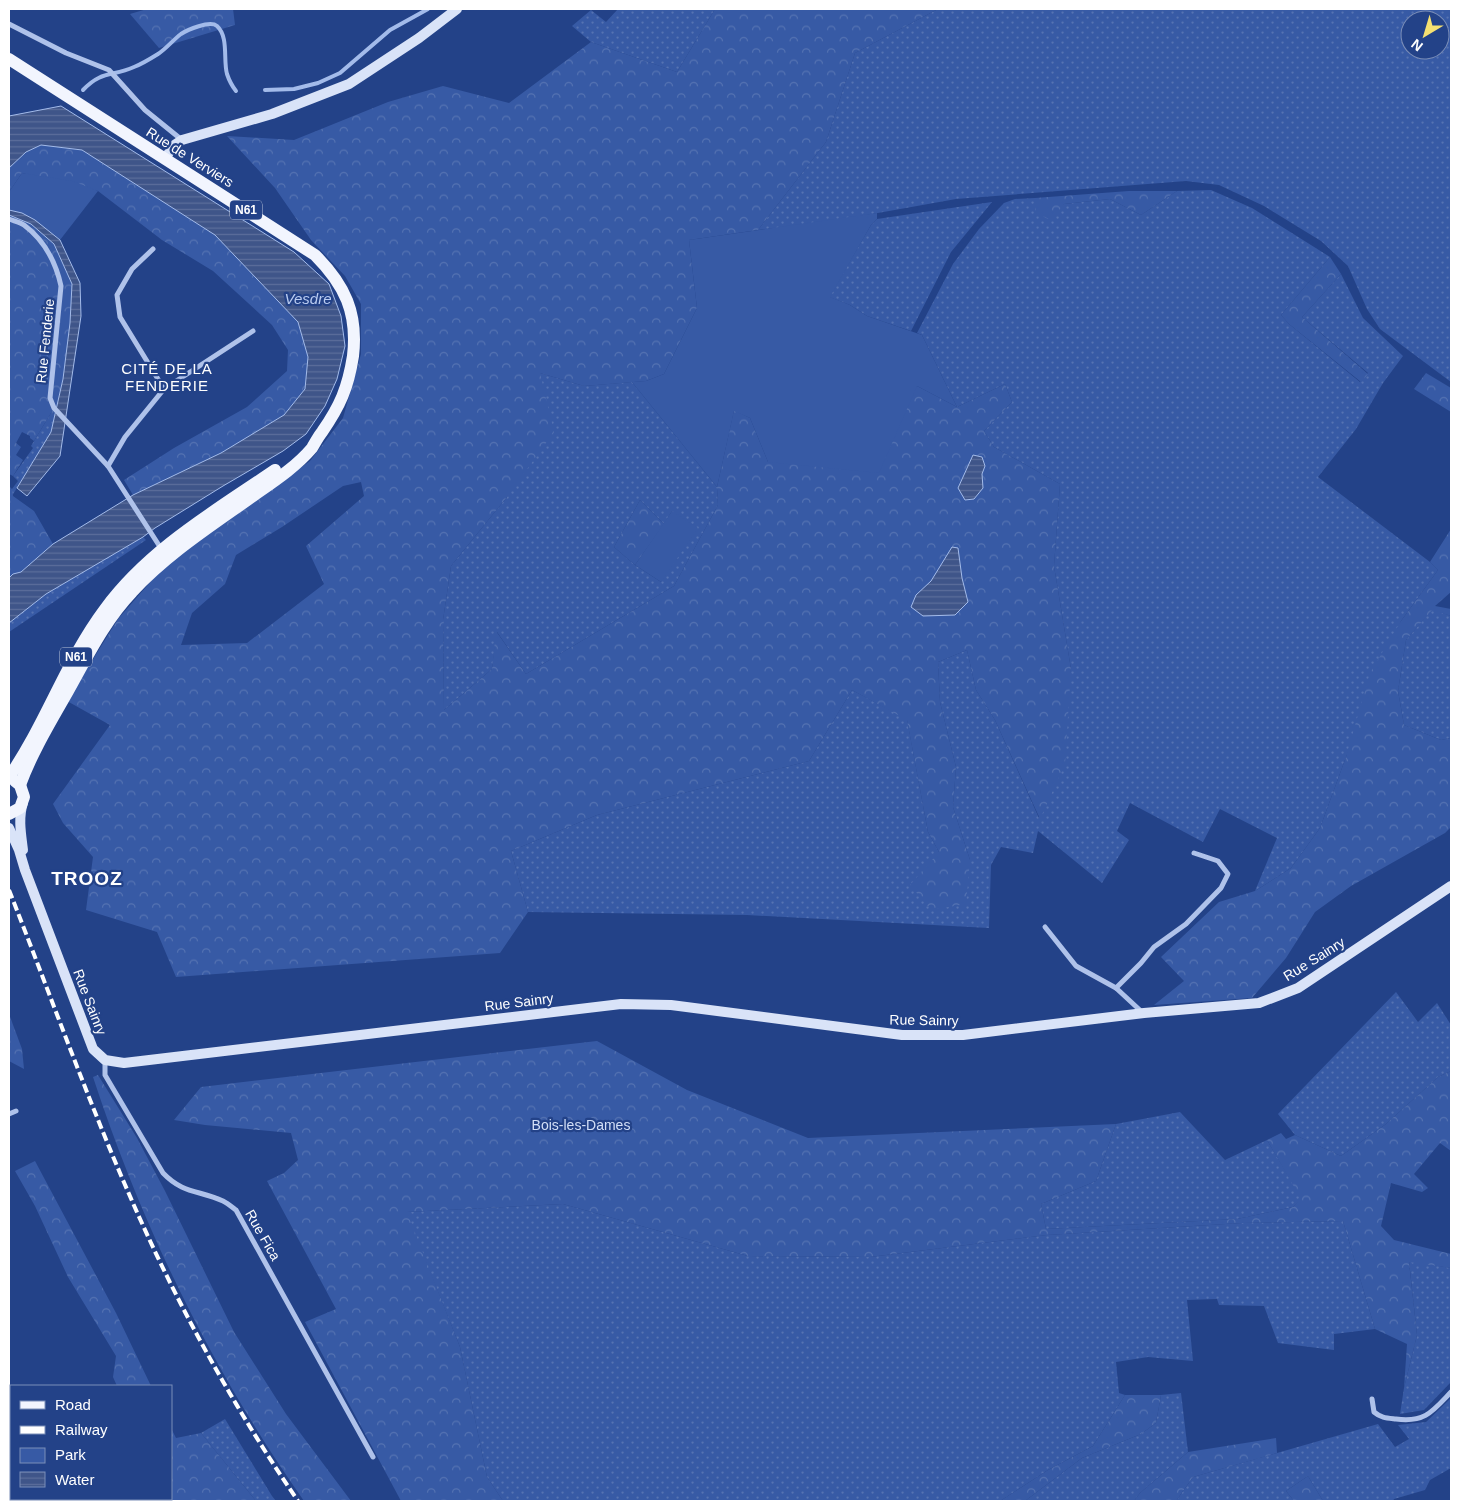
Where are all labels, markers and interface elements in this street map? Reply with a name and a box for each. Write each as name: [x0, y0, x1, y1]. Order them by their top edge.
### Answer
north arrow: [1400, 10, 1450, 60]
text: N: [1408, 36, 1426, 55]
street label: Rue de Verviers: [144, 124, 236, 190]
road number: N61: [230, 200, 262, 220]
water label: Vesdre: [285, 290, 331, 307]
street label: Rue Fenderie: [33, 298, 57, 384]
district label: CITÉ DE LA FENDERIE: [121, 360, 213, 394]
road number: N61: [60, 648, 92, 666]
district label: TROOZ: [51, 868, 123, 889]
street label: Rue Sainry: [1280, 934, 1348, 984]
street label: Rue Sainry: [70, 967, 110, 1037]
street label: Rue Sainry: [484, 990, 554, 1014]
street label: Rue Sainry: [889, 1011, 959, 1029]
park label: Bois-les-Dames: [532, 1117, 630, 1133]
street label: Rue Fica: [242, 1207, 284, 1263]
legend: [10, 1385, 172, 1500]
text: Road: [55, 1396, 91, 1413]
text: Railway: [55, 1421, 108, 1438]
text: Park: [55, 1446, 86, 1463]
text: Water: [55, 1471, 94, 1488]

